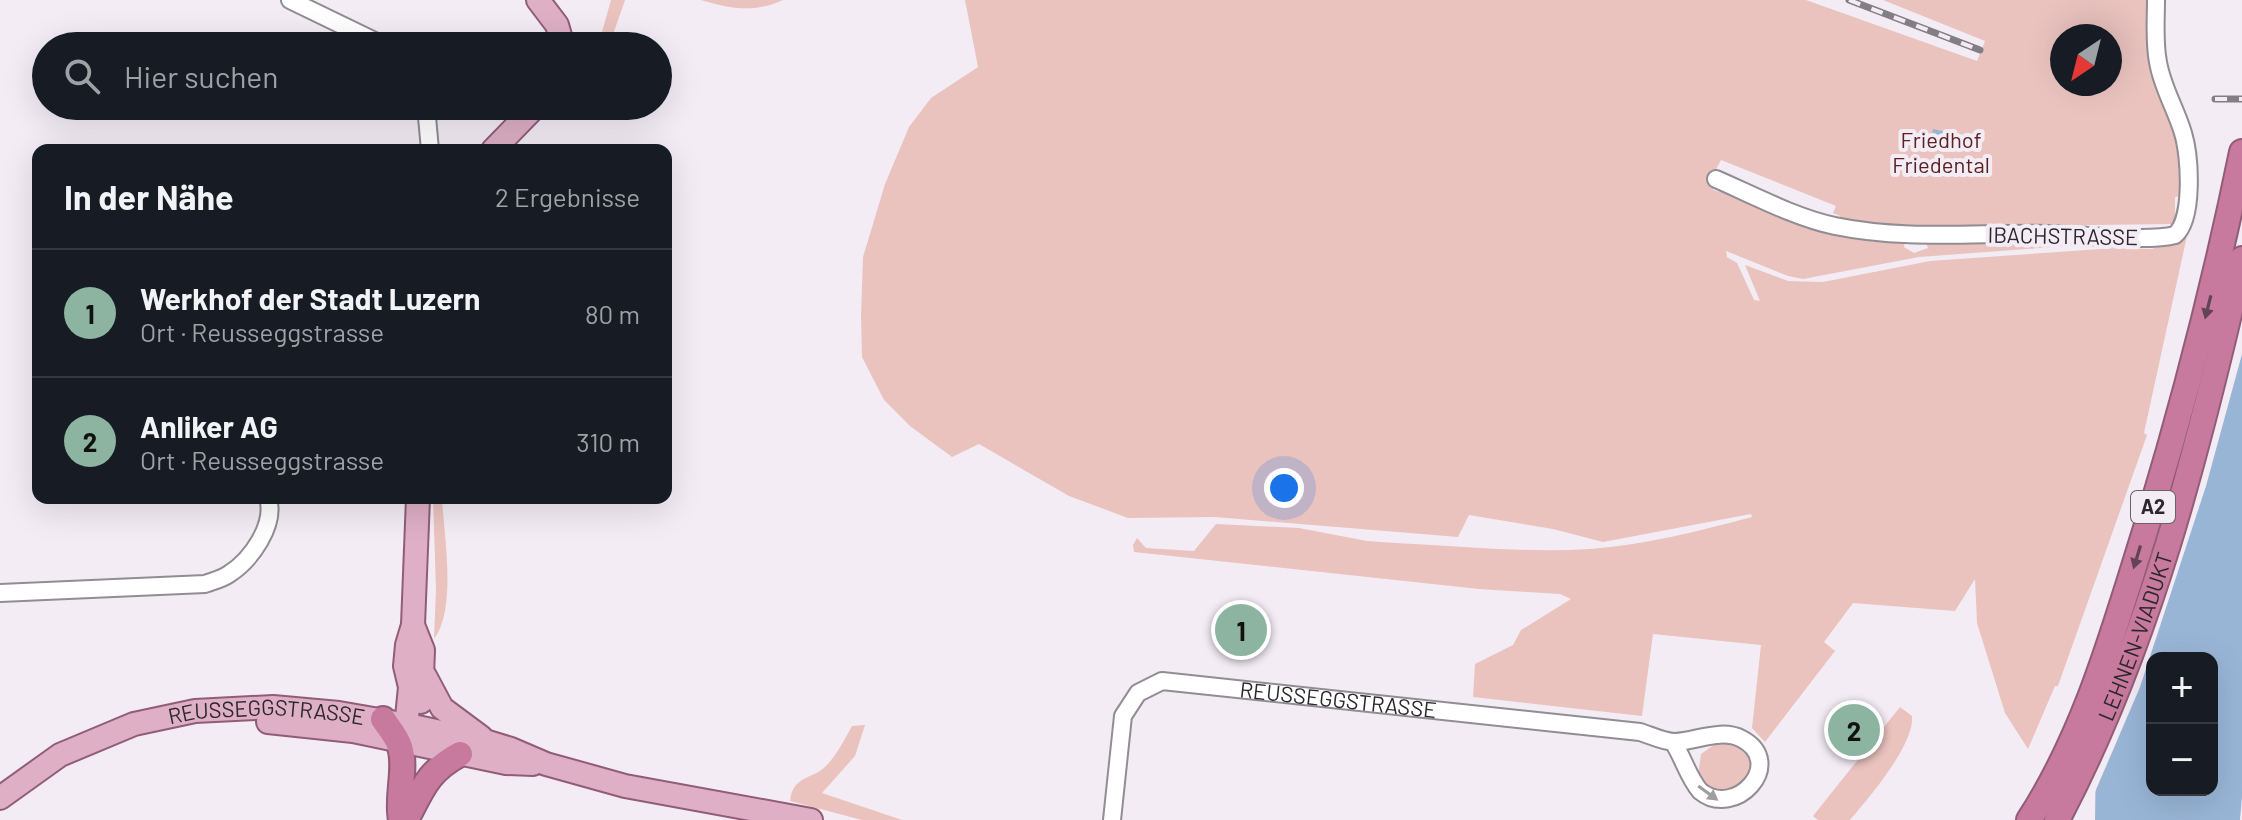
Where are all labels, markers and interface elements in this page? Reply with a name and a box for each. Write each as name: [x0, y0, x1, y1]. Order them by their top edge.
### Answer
north arrow: [2050, 24, 2122, 96]
search box: [32, 32, 672, 120]
icon: search: [60, 54, 104, 98]
text: Hier suchen: [124, 58, 278, 94]
park label: Friedhof Friedental: [1892, 126, 1990, 177]
text: In der Nähe: [64, 176, 234, 217]
text: 2 Ergebnisse: [495, 181, 640, 212]
street label: IBACHSTRASSE: [1988, 221, 2139, 249]
text: Werkhof der Stadt Luzern: [140, 280, 480, 316]
one-way arrow: [2201, 295, 2213, 320]
text: 1: [85, 298, 95, 329]
text: 80 m: [585, 298, 640, 329]
text: Ort · Reusseggstrasse: [140, 316, 384, 347]
text: Anliker AG: [140, 408, 278, 444]
text: 2: [83, 426, 97, 457]
text: 310 m: [576, 426, 640, 457]
text: Ort · Reusseggstrasse: [140, 444, 384, 475]
your location: [1264, 468, 1304, 508]
road number: A2: [2131, 491, 2175, 523]
one-way arrow: [2130, 546, 2143, 570]
street label: LEHNEN-VIADUKT: [2092, 549, 2177, 724]
pin: 1: [1215, 600, 1267, 660]
map controls: [2146, 652, 2218, 796]
button: +: [2146, 652, 2218, 724]
street label: REUSSEGGSTRASSE: [1238, 675, 1438, 722]
street label: REUSSEGGSTRASSE: [165, 693, 367, 729]
pin: 2: [1828, 700, 1880, 760]
button: −: [2146, 724, 2218, 796]
one-way arrow: [1697, 785, 1719, 801]

